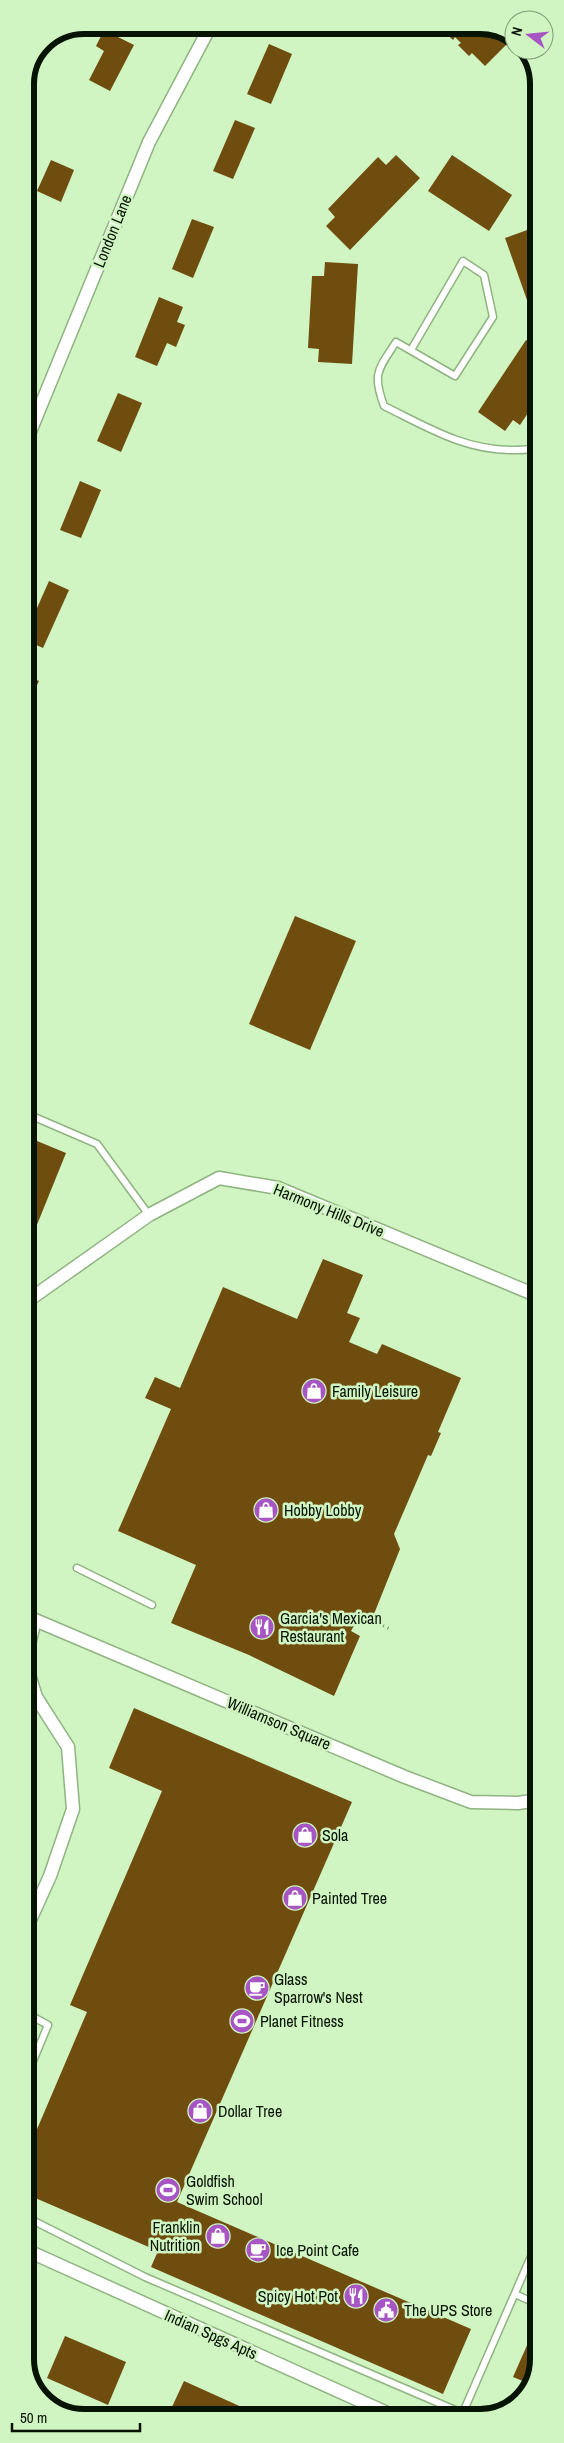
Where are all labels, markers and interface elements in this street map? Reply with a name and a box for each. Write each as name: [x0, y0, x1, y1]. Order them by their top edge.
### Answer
north arrow: [504, 10, 554, 60]
text: N: [507, 25, 526, 38]
street label: London Lane: [87, 191, 137, 271]
street label: Harmony Hills Drive: [270, 1178, 388, 1242]
shop icon: Family Leisure: [301, 1378, 327, 1404]
place label: Family Leisure: [332, 1380, 418, 1402]
shop icon: Hobby Lobby: [253, 1497, 279, 1523]
place label: Hobby Lobby: [284, 1499, 362, 1521]
place label: Garcia's Mexican Restaurant: [280, 1607, 382, 1647]
restaurant icon: Garcia's Mexican Restaurant: [249, 1614, 275, 1640]
street label: Williamson Square: [224, 1691, 334, 1755]
shop icon: Sola: [292, 1822, 318, 1848]
place label: Sola: [322, 1824, 349, 1846]
shop icon: Painted Tree: [282, 1885, 308, 1911]
place label: Painted Tree: [312, 1887, 387, 1909]
place label: Glass Sparrow's Nest: [274, 1968, 363, 2008]
cafe icon: Glass Sparrow's Nest: [244, 1975, 270, 2001]
sports icon: Planet Fitness: [229, 2008, 255, 2034]
place label: Planet Fitness: [260, 2010, 344, 2032]
shop icon: Dollar Tree: [187, 2098, 213, 2124]
place label: Dollar Tree: [218, 2100, 282, 2122]
place label: Goldfish Swim School: [186, 2170, 263, 2210]
sports icon: Goldfish Swim School: [155, 2177, 181, 2203]
place label: Franklin Nutrition: [150, 2216, 200, 2256]
shop icon: Franklin Nutrition: [205, 2223, 231, 2249]
cafe icon: Ice Point Cafe: [245, 2237, 271, 2263]
place label: Ice Point Cafe: [276, 2239, 359, 2261]
restaurant icon: Spicy Hot Pot: [343, 2283, 369, 2309]
place label: Spicy Hot Pot: [258, 2285, 338, 2307]
public building icon: The UPS Store: [373, 2297, 399, 2323]
place label: The UPS Store: [404, 2299, 492, 2321]
street label: Indian Spgs Apts: [161, 2304, 261, 2364]
scale bar: [12, 2400, 140, 2432]
text: 50 m: [20, 2407, 47, 2428]

